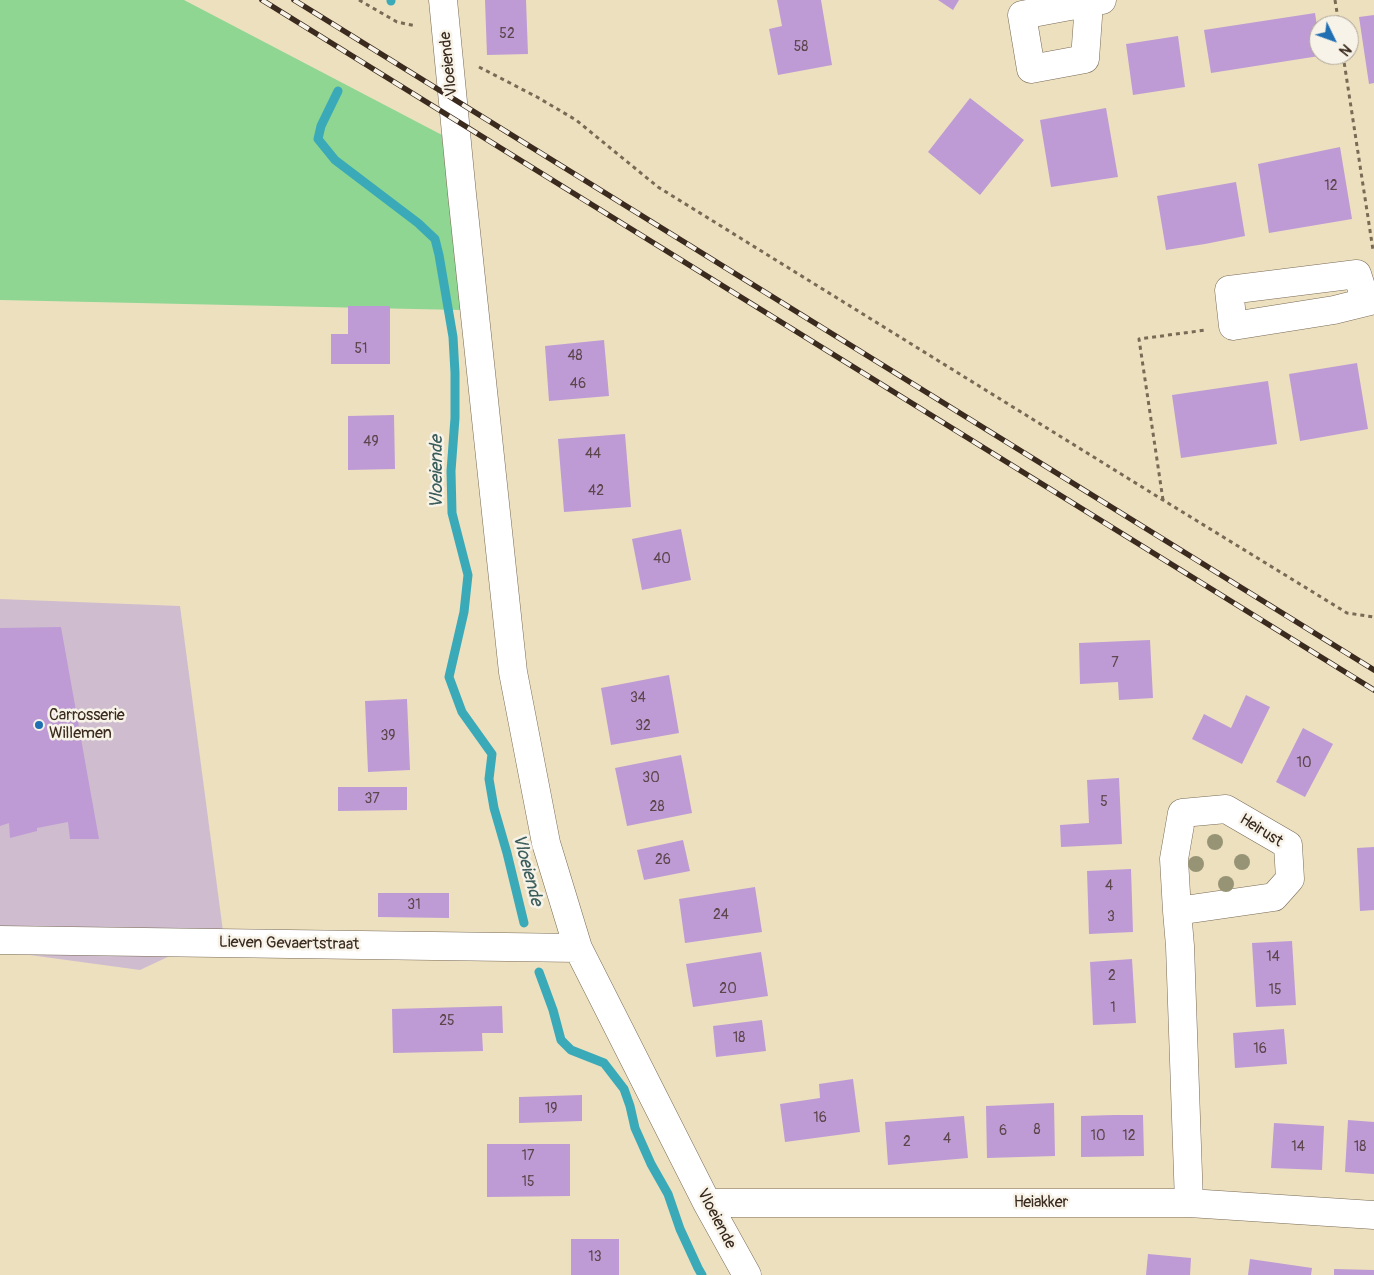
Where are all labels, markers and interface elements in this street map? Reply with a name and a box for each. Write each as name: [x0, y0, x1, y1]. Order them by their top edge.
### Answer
north arrow: [1309, 15, 1359, 65]
house number: 52: [499, 26, 515, 42]
street label: Vloeiende: [436, 31, 462, 97]
house number: 58: [794, 39, 808, 55]
text: N: [1335, 40, 1354, 59]
house number: 12: [1324, 178, 1338, 194]
house number: 51: [354, 341, 368, 357]
house number: 48: [567, 348, 583, 364]
house number: 46: [570, 376, 586, 392]
house number: 49: [363, 434, 379, 450]
water label: Vloeiende: [426, 435, 448, 509]
house number: 44: [585, 446, 601, 462]
house number: 42: [588, 483, 604, 499]
house number: 40: [653, 551, 671, 567]
house number: 7: [1111, 655, 1119, 671]
house number: 34: [630, 690, 646, 706]
place label: Carrosserie Willemen: [49, 706, 125, 744]
house number: 32: [635, 718, 651, 734]
marker: Carrosserie Willemen: [33, 719, 45, 731]
house number: 39: [380, 728, 396, 744]
house number: 10: [1296, 755, 1312, 771]
house number: 30: [642, 770, 660, 786]
house number: 37: [364, 791, 380, 807]
house number: 5: [1100, 794, 1108, 810]
house number: 28: [650, 799, 664, 815]
street label: Heirust: [1236, 810, 1286, 852]
water label: Vloeiende: [507, 832, 547, 908]
house number: 26: [655, 852, 671, 868]
house number: 4: [1105, 878, 1113, 894]
house number: 31: [407, 897, 421, 913]
house number: 24: [713, 907, 729, 923]
house number: 3: [1107, 909, 1115, 925]
street label: Lieven Gevaertstraat: [219, 933, 359, 955]
house number: 14: [1266, 949, 1280, 965]
house number: 2: [1108, 968, 1116, 984]
house number: 20: [719, 981, 737, 997]
house number: 15: [1268, 982, 1282, 998]
house number: 1: [1110, 1000, 1116, 1016]
house number: 25: [439, 1013, 455, 1029]
house number: 18: [733, 1030, 745, 1046]
house number: 16: [1253, 1041, 1267, 1057]
house number: 19: [545, 1101, 557, 1117]
house number: 16: [813, 1110, 827, 1126]
house number: 8: [1033, 1122, 1041, 1138]
house number: 6: [999, 1123, 1007, 1139]
house number: 10: [1090, 1128, 1106, 1144]
house number: 12: [1122, 1128, 1136, 1144]
house number: 4: [943, 1131, 951, 1147]
house number: 2: [903, 1134, 911, 1150]
house number: 14: [1291, 1139, 1305, 1155]
house number: 18: [1354, 1139, 1366, 1155]
house number: 17: [522, 1148, 534, 1164]
house number: 15: [521, 1174, 535, 1190]
street label: Vloeiende: [692, 1186, 740, 1252]
street label: Heiakker: [1014, 1193, 1068, 1213]
house number: 13: [588, 1249, 602, 1265]

